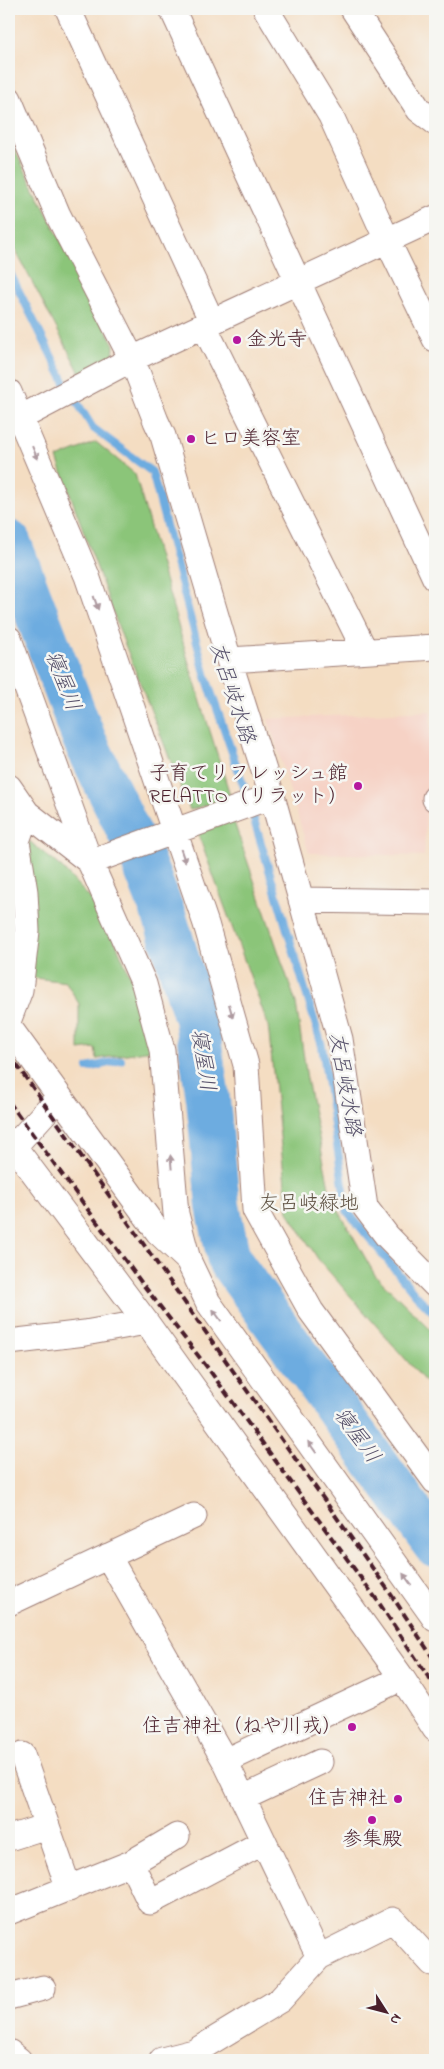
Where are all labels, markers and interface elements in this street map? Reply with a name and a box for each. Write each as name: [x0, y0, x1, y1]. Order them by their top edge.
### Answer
place label: 金光寺: [247, 326, 307, 355]
marker: 金光寺: [231, 334, 243, 346]
place label: ヒロ美容室: [201, 425, 301, 454]
marker: ヒロ美容室: [185, 433, 197, 445]
one-way arrow: [31, 446, 39, 460]
one-way arrow: [92, 596, 100, 611]
water label: 友呂岐水路: [201, 638, 262, 749]
water label: 寝屋川: [37, 646, 87, 716]
place label: 子育てリフレッシュ館 RELATTO（リラット）: [149, 760, 348, 812]
marker: 子育てリフレッシュ館 RELATTO（リラット）: [352, 780, 364, 792]
one-way arrow: [179, 849, 187, 864]
one-way arrow: [227, 1004, 235, 1019]
water label: 寝屋川: [182, 1027, 222, 1093]
water label: 友呂岐水路: [320, 1030, 368, 1139]
one-way arrow: [167, 1154, 175, 1170]
park label: 友呂岐緑地: [259, 1190, 359, 1219]
one-way arrow: [212, 1309, 223, 1322]
water label: 寝屋川: [325, 1402, 387, 1470]
one-way arrow: [307, 1441, 317, 1454]
one-way arrow: [402, 1573, 412, 1586]
place label: 住吉神社（ねや川戎）: [142, 1713, 342, 1742]
marker: 住吉神社（ねや川戎）: [346, 1721, 358, 1733]
place label: 住吉神社: [308, 1785, 388, 1814]
marker: 住吉神社: [392, 1793, 404, 1805]
marker: 参集殿: [366, 1814, 378, 1826]
place label: 参集殿: [342, 1826, 402, 1855]
north arrow: [362, 1986, 412, 2036]
text: N: [384, 2009, 407, 2029]

